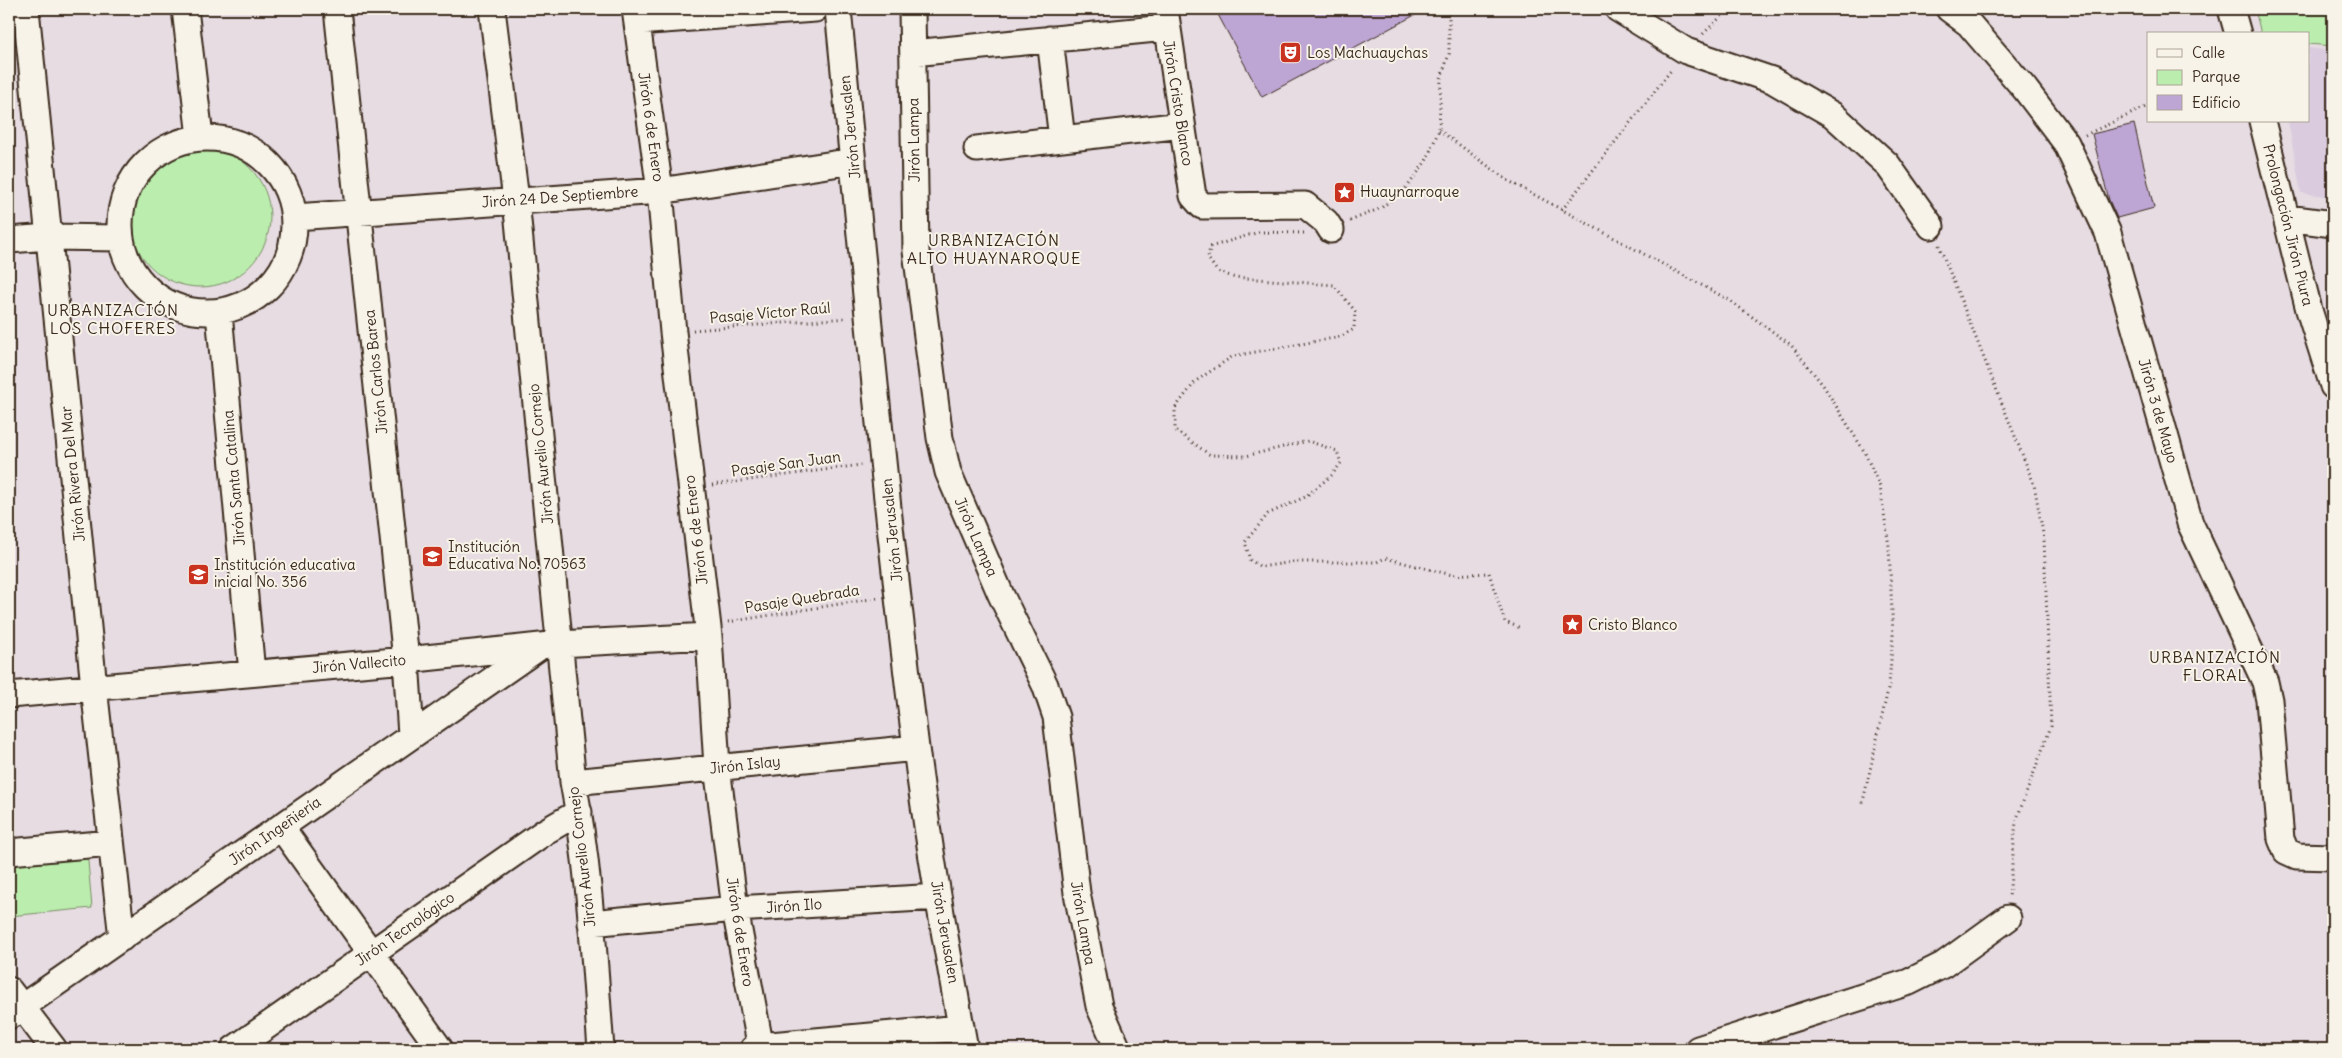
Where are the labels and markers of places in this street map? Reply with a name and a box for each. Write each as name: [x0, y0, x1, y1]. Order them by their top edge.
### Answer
theatre icon: Los Machuaychas: [1279, 41, 1303, 65]
place label: Los Machuaychas: [1307, 43, 1428, 62]
place icon: Huaynarroque: [1332, 180, 1356, 204]
place label: Huaynarroque: [1360, 182, 1459, 201]
place label: Institución Educativa No. 70563: [448, 537, 586, 573]
school or university icon: Institución Educativa No. 70563: [420, 544, 444, 568]
place label: Institución educativa inicial No. 356: [214, 555, 356, 591]
school or university icon: Institución educativa inicial No. 356: [186, 562, 210, 586]
place icon: Cristo Blanco: [1560, 613, 1584, 637]
place label: Cristo Blanco: [1588, 615, 1678, 634]

